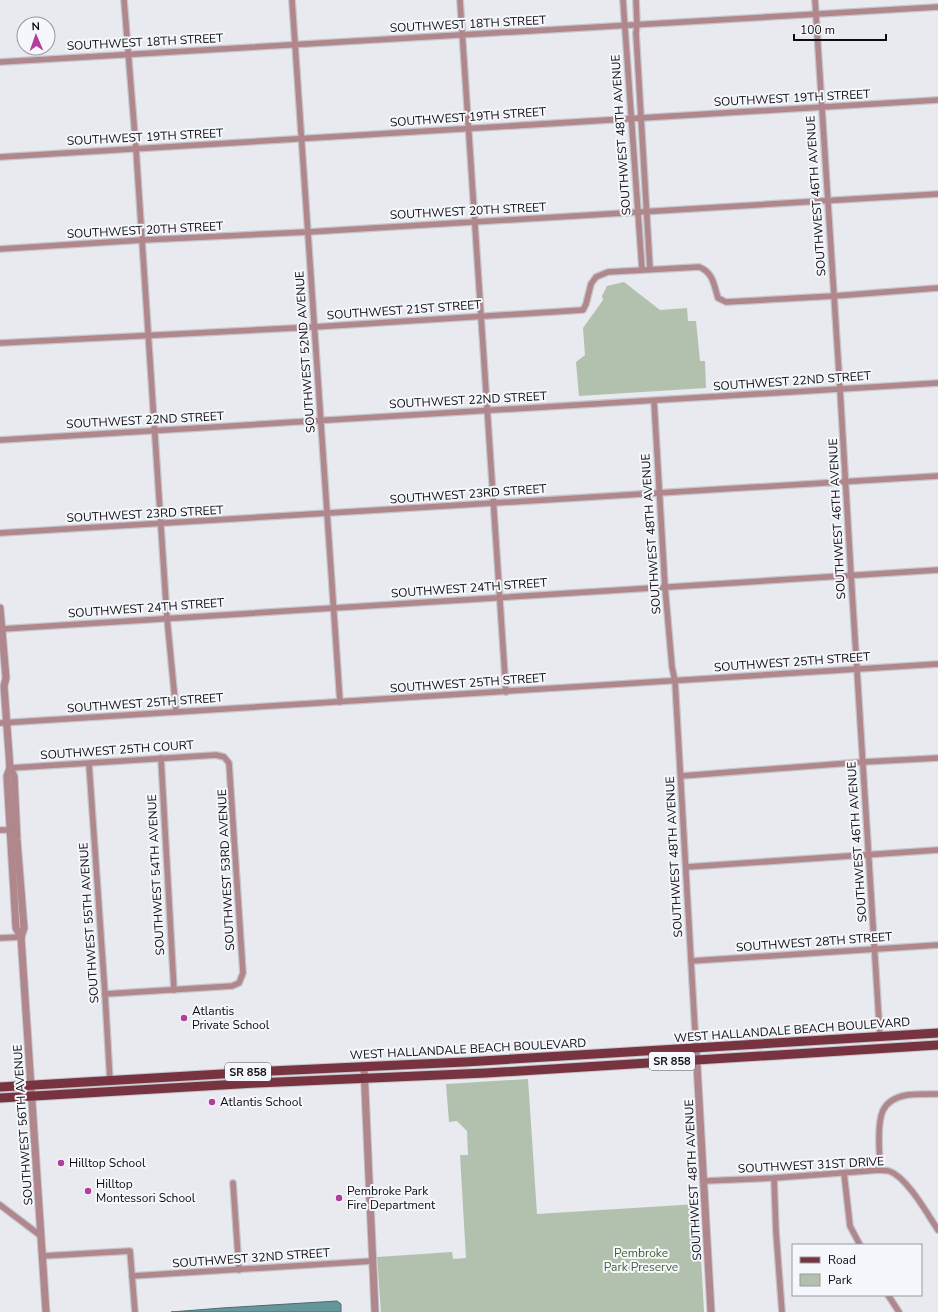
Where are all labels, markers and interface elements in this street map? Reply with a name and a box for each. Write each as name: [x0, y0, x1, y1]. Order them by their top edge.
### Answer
street label: SOUTHWEST 18TH STREET: [389, 12, 547, 36]
north arrow: [16, 16, 56, 56]
scale bar: [794, 16, 886, 42]
text: N: [31, 19, 40, 34]
text: 100 m: [800, 22, 835, 38]
street label: SOUTHWEST 18TH STREET: [66, 30, 224, 54]
street label: SOUTHWEST 48TH AVENUE: [607, 54, 635, 216]
street label: SOUTHWEST 19TH STREET: [713, 86, 871, 110]
street label: SOUTHWEST 19TH STREET: [389, 104, 547, 130]
street label: SOUTHWEST 46TH AVENUE: [802, 115, 830, 277]
street label: SOUTHWEST 19TH STREET: [66, 125, 224, 149]
street label: SOUTHWEST 20TH STREET: [389, 199, 547, 223]
street label: SOUTHWEST 20TH STREET: [66, 218, 224, 242]
street label: SOUTHWEST 52ND AVENUE: [291, 270, 319, 434]
street label: SOUTHWEST 21ST STREET: [326, 297, 482, 323]
street label: SOUTHWEST 22ND STREET: [713, 367, 872, 394]
street label: SOUTHWEST 22ND STREET: [389, 388, 548, 412]
street label: SOUTHWEST 22ND STREET: [66, 408, 225, 432]
street label: SOUTHWEST 46TH AVENUE: [825, 438, 849, 600]
street label: SOUTHWEST 48TH AVENUE: [637, 453, 665, 615]
street label: SOUTHWEST 23RD STREET: [389, 480, 548, 507]
street label: SOUTHWEST 23RD STREET: [66, 502, 225, 526]
street label: SOUTHWEST 24TH STREET: [390, 575, 548, 601]
street label: SOUTHWEST 24TH STREET: [67, 595, 225, 621]
street label: SOUTHWEST 25TH STREET: [713, 649, 871, 675]
street label: SOUTHWEST 25TH STREET: [389, 670, 547, 696]
street label: SOUTHWEST 25TH STREET: [66, 690, 224, 716]
street label: SOUTHWEST 25TH COURT: [40, 737, 195, 763]
street label: SOUTHWEST 46TH AVENUE: [843, 761, 871, 923]
street label: SOUTHWEST 48TH AVENUE: [662, 776, 686, 938]
street label: SOUTHWEST 53RD AVENUE: [214, 789, 238, 951]
street label: SOUTHWEST 54TH AVENUE: [144, 794, 168, 956]
street label: SOUTHWEST 55TH AVENUE: [75, 842, 103, 1004]
street label: SOUTHWEST 28TH STREET: [735, 929, 893, 955]
place label: Atlantis Private School: [192, 1003, 270, 1033]
marker: Atlantis Private School: [179, 1013, 189, 1023]
street label: WEST HALLANDALE BEACH BOULEVARD: [673, 1014, 911, 1046]
street label: WEST HALLANDALE BEACH BOULEVARD: [349, 1035, 587, 1063]
street label: SOUTHWEST 56TH AVENUE: [9, 1044, 37, 1206]
road number: SR 858: [649, 1052, 695, 1070]
road number: SR 858: [225, 1063, 271, 1081]
place label: Atlantis School: [220, 1094, 302, 1110]
marker: Atlantis School: [207, 1097, 217, 1107]
street label: SOUTHWEST 48TH AVENUE: [681, 1099, 705, 1261]
street label: SOUTHWEST 31ST DRIVE: [737, 1153, 885, 1177]
place label: Hilltop School: [69, 1155, 146, 1171]
marker: Hilltop School: [56, 1158, 66, 1168]
place label: Hilltop Montessori School: [96, 1176, 196, 1206]
place label: Pembroke Park Fire Department: [347, 1183, 436, 1213]
marker: Hilltop Montessori School: [83, 1186, 93, 1196]
marker: Pembroke Park Fire Department: [334, 1193, 344, 1203]
street label: SOUTHWEST 32ND STREET: [172, 1244, 331, 1271]
legend: [792, 1244, 922, 1296]
park label: Pembroke Park Preserve: [604, 1245, 678, 1275]
text: Road: [828, 1252, 856, 1268]
text: Park: [828, 1272, 853, 1288]

